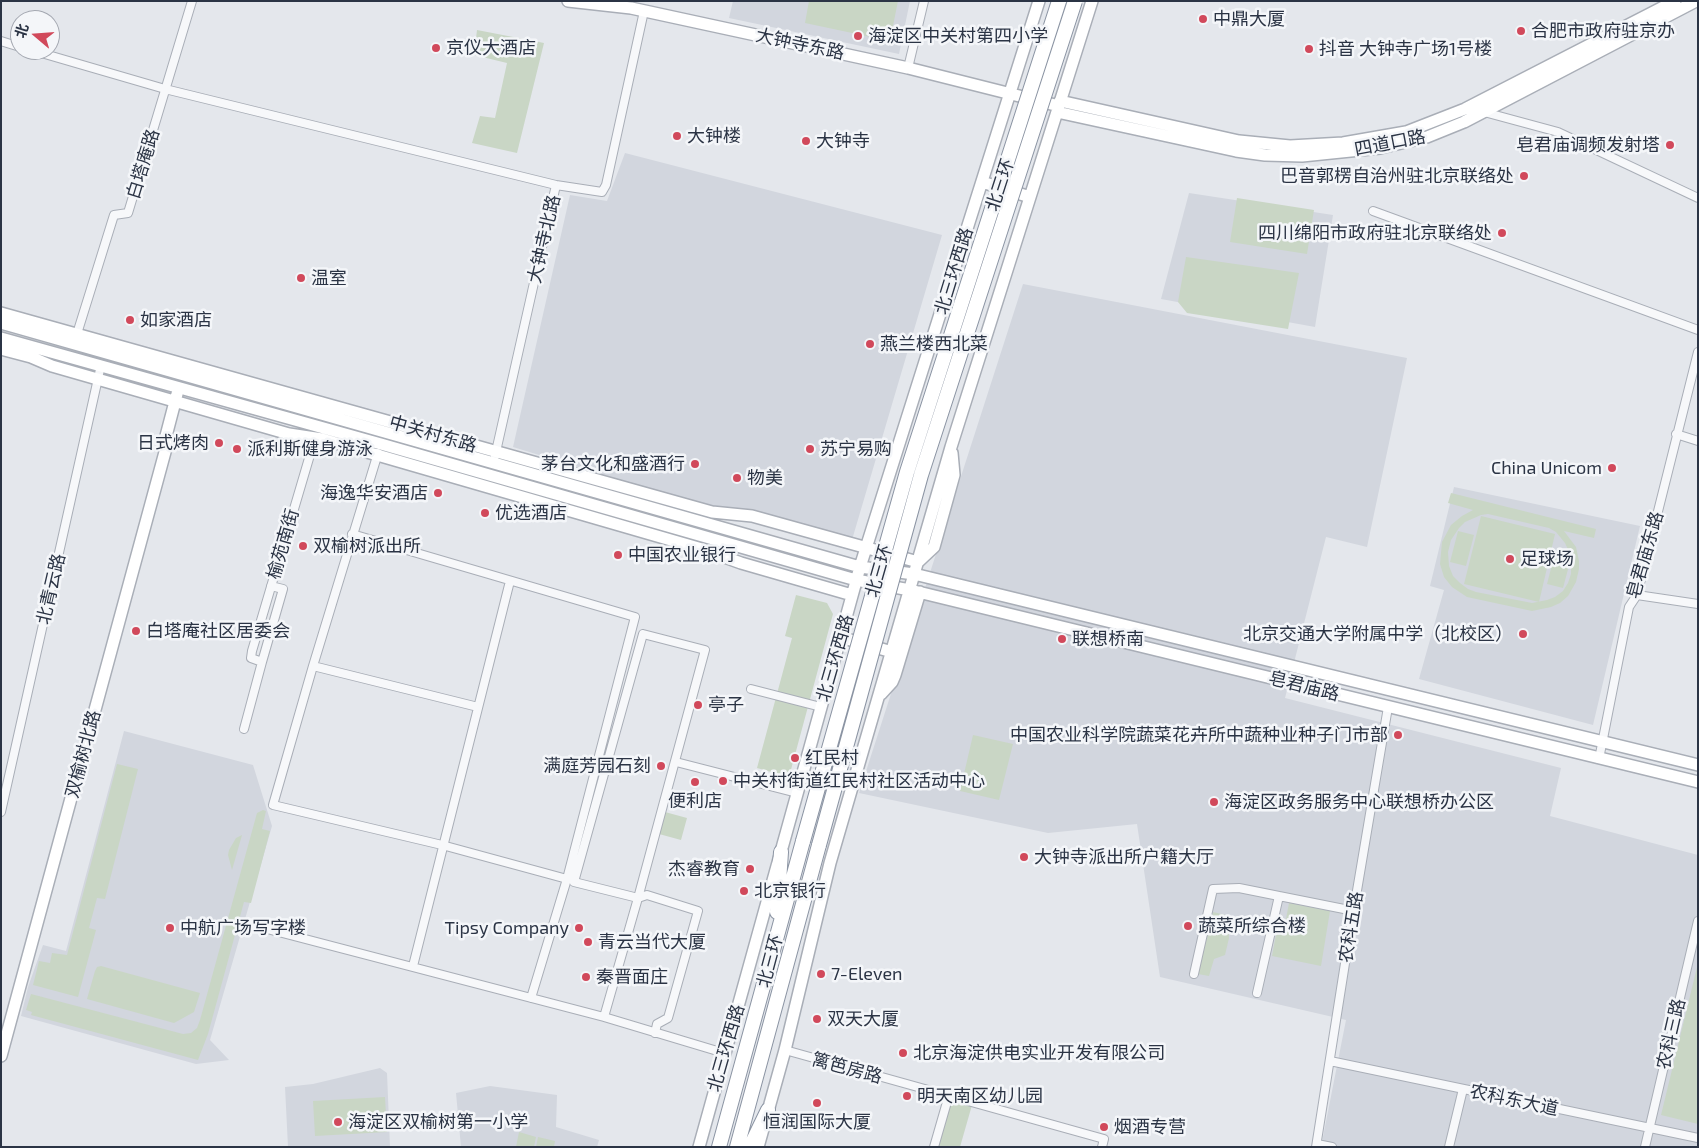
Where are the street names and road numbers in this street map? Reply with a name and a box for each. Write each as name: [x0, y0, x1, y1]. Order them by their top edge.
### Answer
street label: 大钟寺东路: [754, 24, 846, 64]
street label: 白塔庵路: [122, 126, 164, 202]
street label: 四道口路: [1353, 126, 1427, 160]
street label: 北三环: [981, 156, 1019, 214]
street label: 大钟寺北路: [523, 193, 565, 285]
street label: 北三环西路: [931, 225, 977, 317]
street label: 中关村东路: [387, 411, 479, 457]
street label: 榆苑南街: [263, 506, 303, 582]
street label: 皂君庙东路: [1622, 509, 1668, 601]
street label: 北三环: [861, 542, 897, 600]
street label: 北青云路: [32, 551, 70, 627]
street label: 北三环西路: [812, 612, 858, 704]
street label: 皂君庙路: [1266, 667, 1342, 705]
street label: 双榆树北路: [61, 708, 105, 800]
street label: 农科五路: [1335, 890, 1367, 964]
street label: 北三环: [753, 932, 787, 990]
street label: 农科三路: [1652, 996, 1690, 1072]
street label: 北三环西路: [703, 1002, 749, 1094]
street label: 篱笆房路: [809, 1048, 885, 1088]
street label: 农科东大道: [1468, 1080, 1560, 1120]

